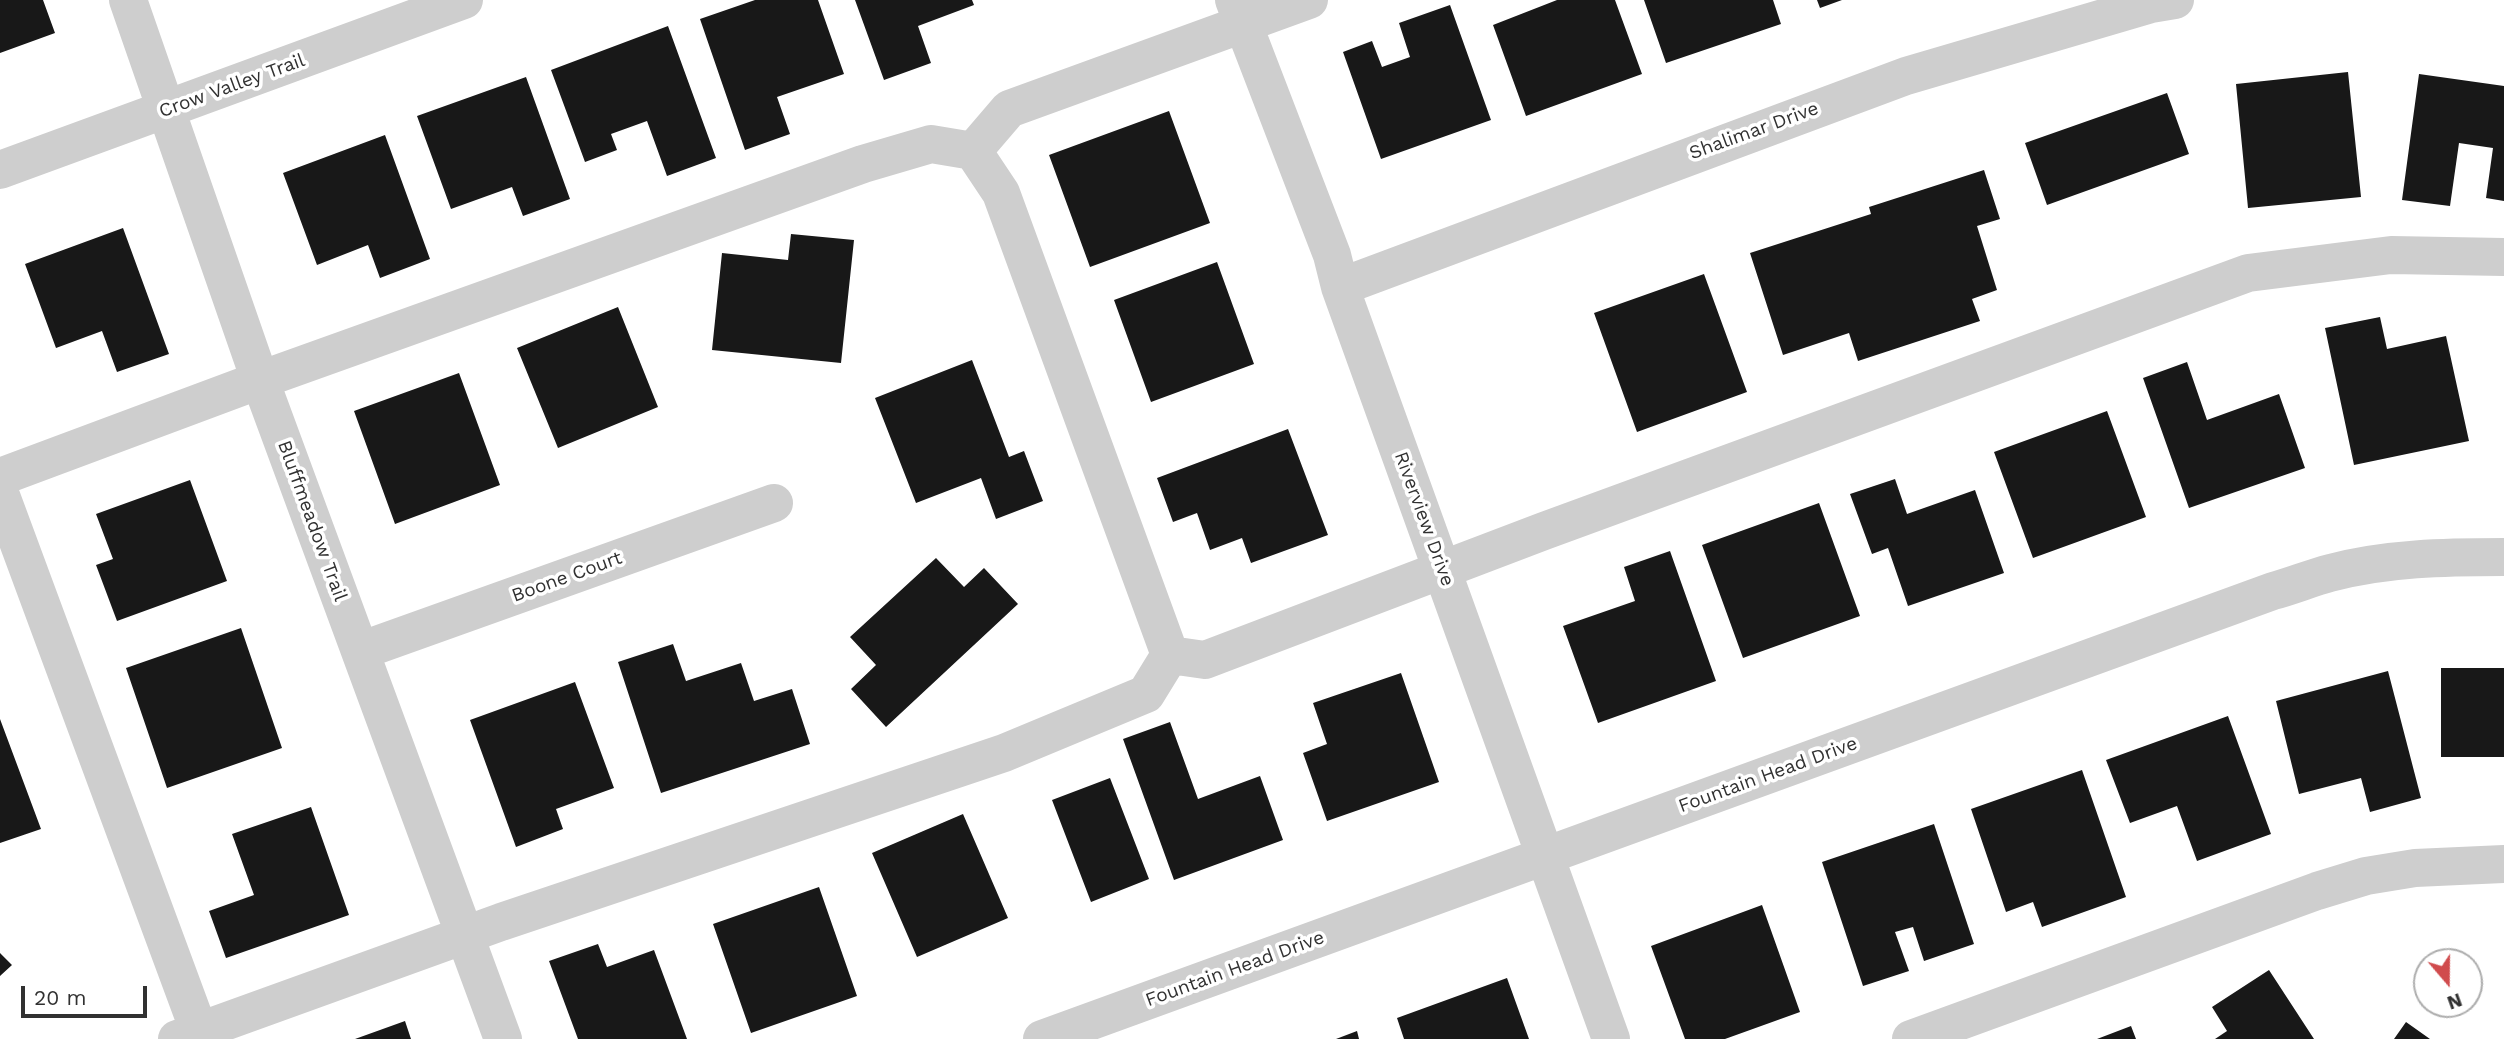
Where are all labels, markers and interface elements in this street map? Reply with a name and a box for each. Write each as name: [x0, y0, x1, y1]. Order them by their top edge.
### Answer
street label: Crow Valley Trail: [156, 49, 308, 123]
street label: Shalimar Drive: [1686, 97, 1822, 165]
street label: Bluffmeadow Trail: [272, 438, 352, 604]
street label: Riverview Drive: [1389, 449, 1459, 589]
street label: Boone Court: [509, 546, 625, 608]
street label: Fountain Head Drive: [1676, 732, 1860, 818]
street label: Fountain Head Drive: [1143, 926, 1327, 1012]
north arrow: [2413, 948, 2483, 1018]
scale bar: [24, 972, 150, 1016]
text: 20 m: [34, 985, 86, 1010]
text: N: [2444, 988, 2465, 1015]

